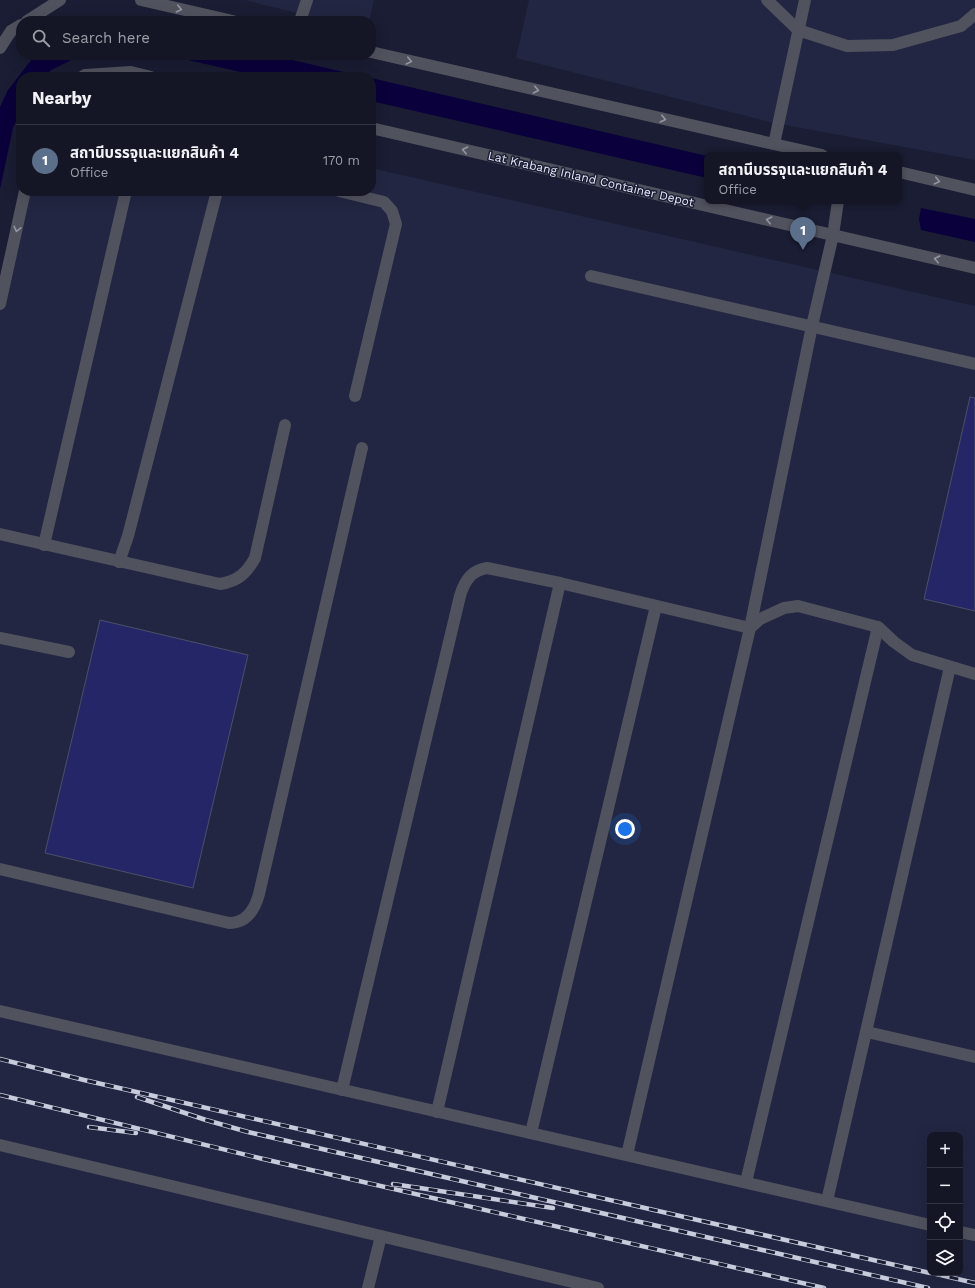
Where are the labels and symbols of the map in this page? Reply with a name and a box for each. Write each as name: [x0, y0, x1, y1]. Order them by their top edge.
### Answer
one-way arrow: [176, 4, 182, 12]
one-way arrow: [406, 57, 412, 65]
one-way arrow: [533, 85, 539, 93]
one-way arrow: [659, 114, 666, 122]
one-way arrow: [462, 146, 469, 155]
street label: Lat Krabang Inland Container Depot: [487, 148, 695, 210]
one-way arrow: [934, 177, 940, 185]
one-way arrow: [766, 217, 773, 225]
pin: 1: [790, 217, 816, 250]
one-way arrow: [13, 226, 21, 232]
one-way arrow: [934, 255, 941, 264]
your location: [615, 819, 635, 839]

